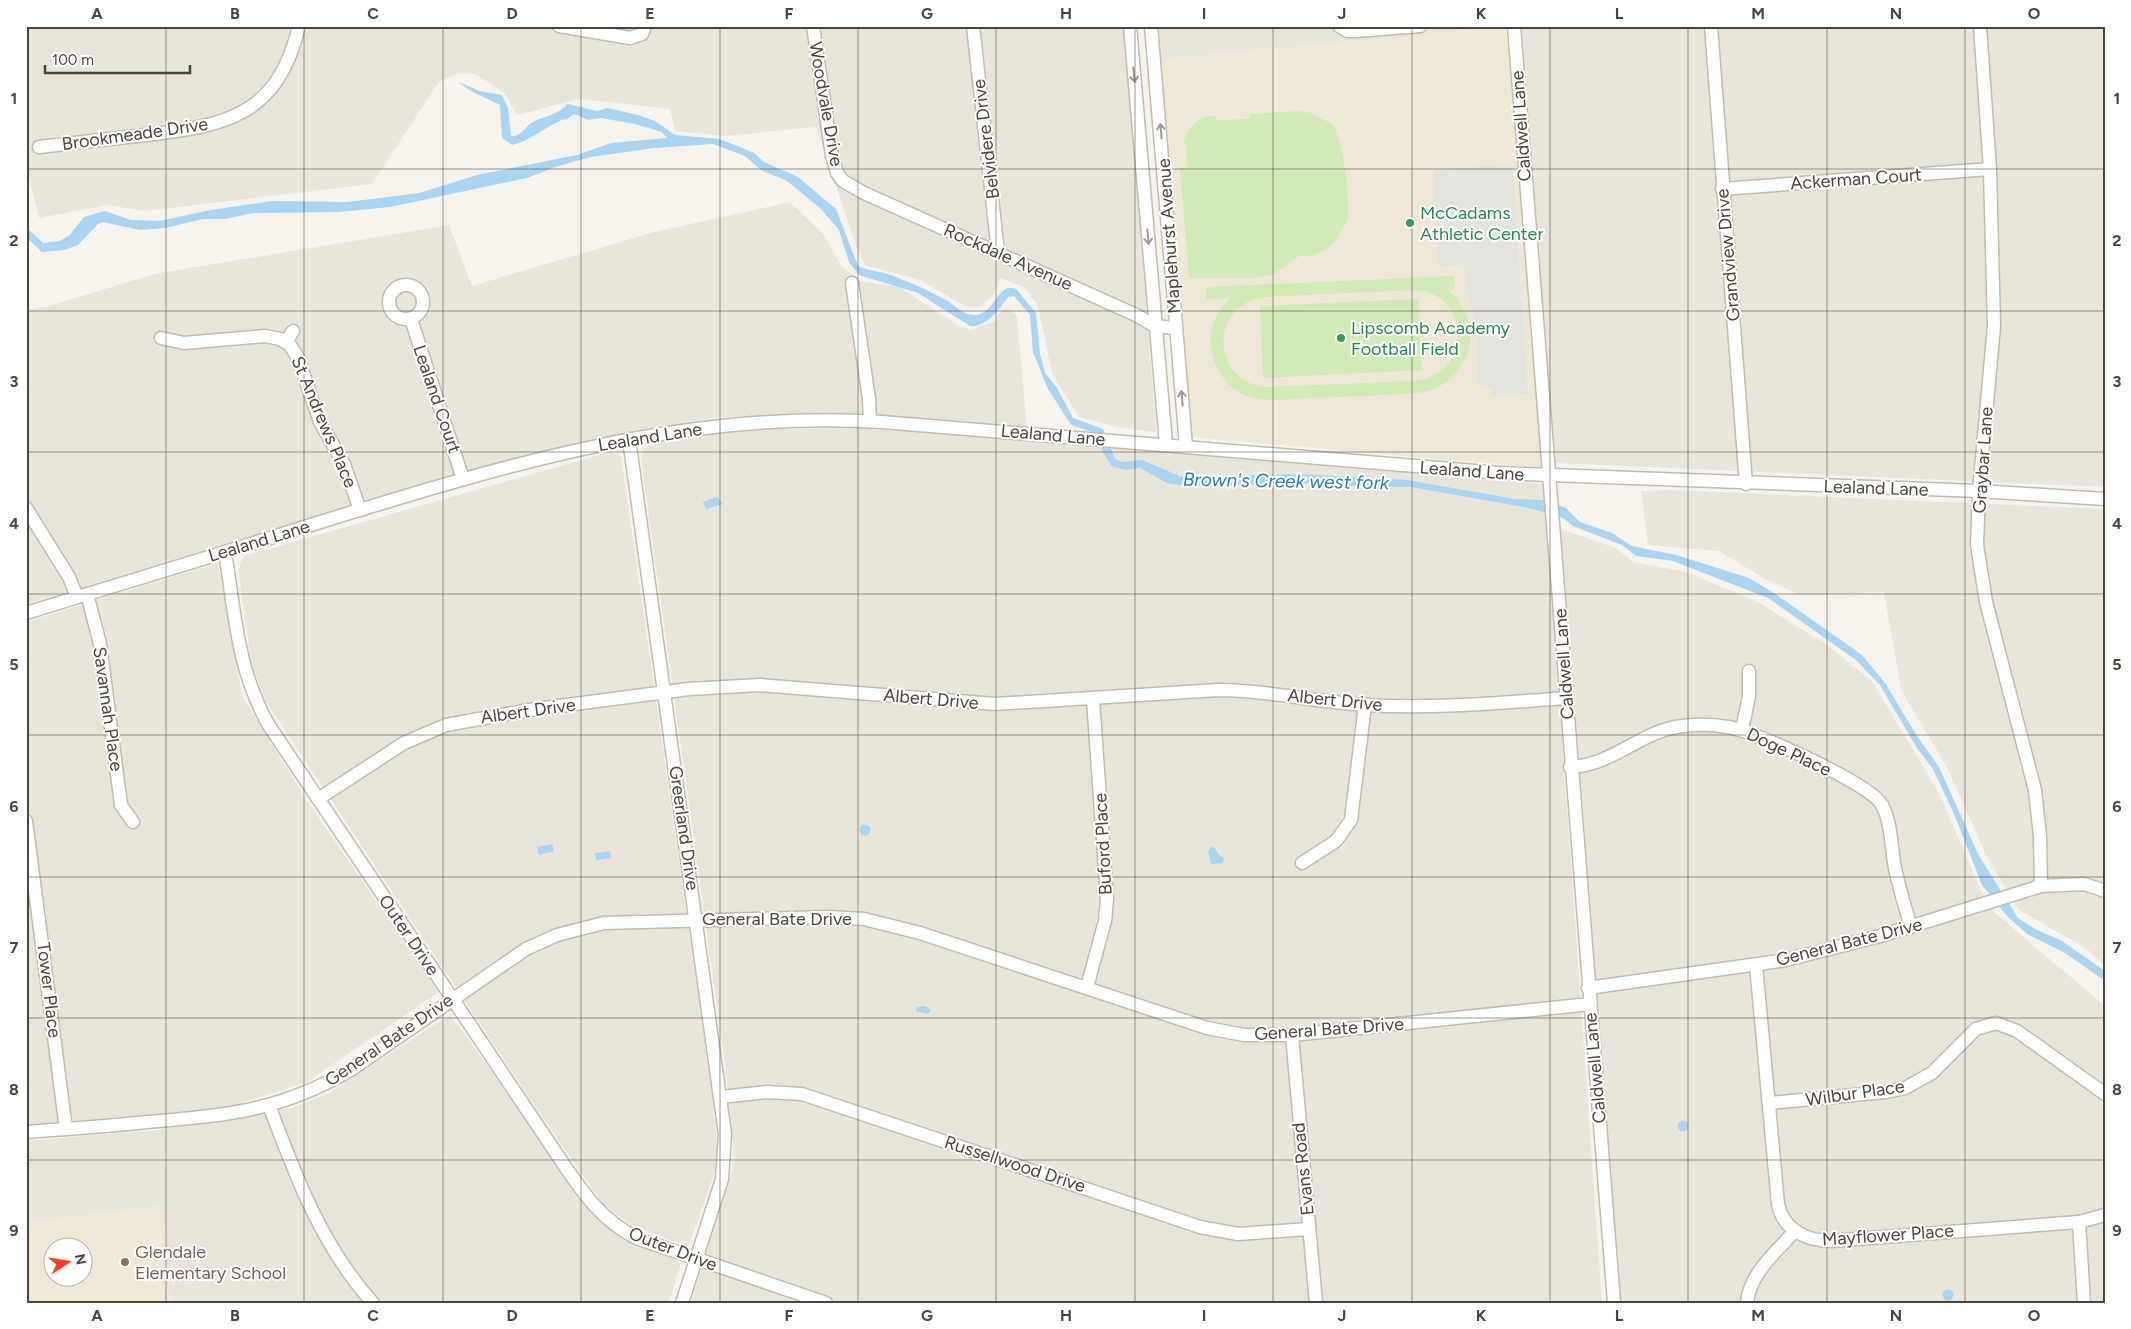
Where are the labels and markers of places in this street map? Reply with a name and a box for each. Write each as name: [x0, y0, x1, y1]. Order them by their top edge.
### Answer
place label: McCadams Athletic Center: [1420, 202, 1544, 245]
marker: McCadams Athletic Center: [1404, 217, 1416, 229]
place label: Lipscomb Academy Football Field: [1351, 317, 1511, 360]
marker: Lipscomb Academy Football Field: [1335, 332, 1347, 344]
place label: Glendale Elementary School: [135, 1241, 286, 1284]
marker: Glendale Elementary School: [119, 1256, 131, 1268]

